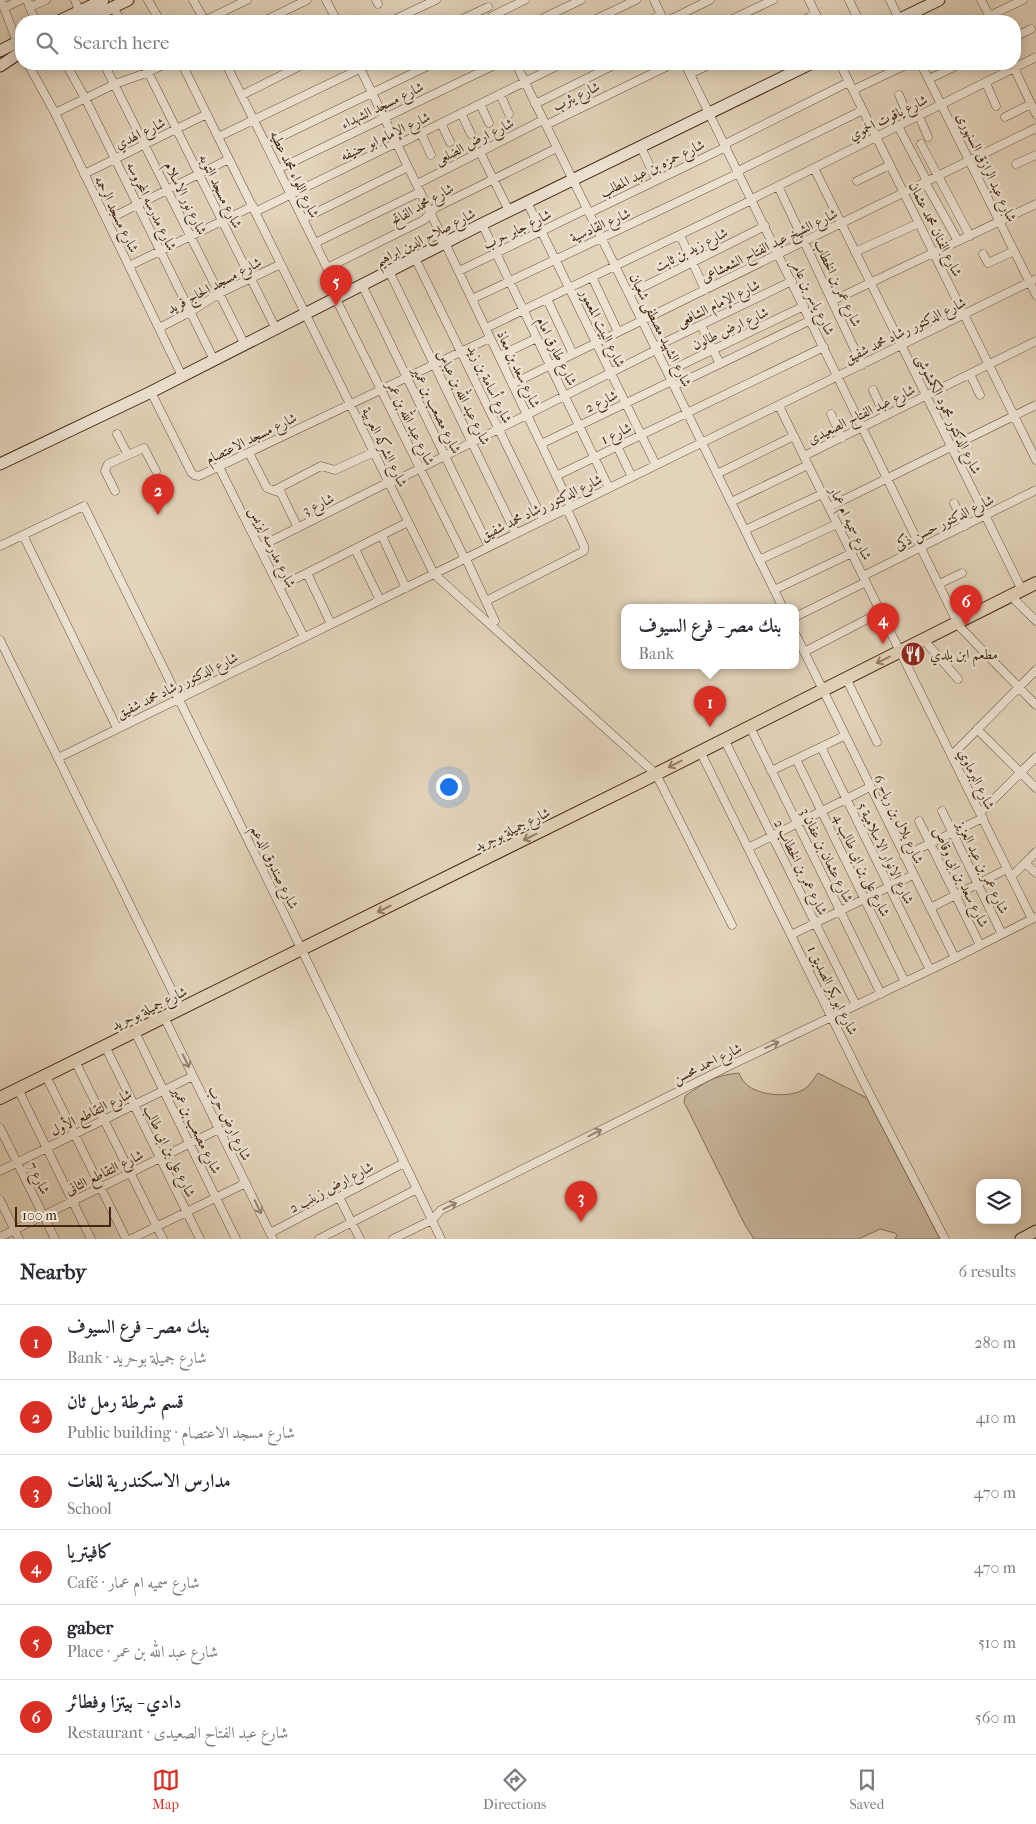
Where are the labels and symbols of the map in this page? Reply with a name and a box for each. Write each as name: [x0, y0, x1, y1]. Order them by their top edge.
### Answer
street label: شارع مسجد الشهداء: [338, 78, 428, 136]
street label: شارع يثرب: [550, 78, 604, 118]
street label: شارع ياقوت الحموي: [846, 91, 932, 147]
street label: شارع الإمام ابو حنيفه: [337, 108, 435, 168]
street label: شارع عبد الرازق السنهورى: [950, 110, 1020, 226]
street label: شارع الهدي: [112, 114, 170, 156]
street label: شارع ارض الضلعى: [432, 114, 518, 171]
street label: شارع اللواء محمد عطيه: [263, 128, 323, 222]
street label: شارع حمزه بن عبد المطلب: [597, 136, 709, 204]
street label: شارع مسجد التوبه: [193, 151, 246, 233]
street label: شارع مدرسه المحروسه: [120, 159, 180, 255]
street label: شارع نور الاسلام: [157, 159, 211, 239]
street label: شارع مسجد الرحمه: [88, 173, 143, 257]
street label: شارع الفنان محمد عثمان: [903, 179, 966, 281]
street label: شارع محمد الفاتح: [388, 180, 459, 233]
street label: شارع صلاح الدين ابراهيم: [372, 205, 481, 275]
street label: شارع القادسية: [567, 205, 634, 249]
street label: شارع الشيخ عبد الفتاح الشعشاعى: [698, 205, 842, 290]
street label: شارع جابر حرب: [480, 206, 556, 256]
street label: شارع زيد بن ثابت: [652, 224, 732, 278]
street label: شارع عمر بن الخطاب: [807, 237, 865, 331]
street label: شارع مسجد الحاج فريد: [164, 253, 266, 321]
street label: شارع ياسر بن عامر: [784, 256, 838, 339]
pin: 5: [320, 265, 352, 306]
street label: شارع الشهيد مصطفى شعبان: [623, 271, 695, 391]
street label: شارع الإمام الشافعى: [674, 276, 764, 335]
street label: شارع البيت المعمور: [573, 284, 629, 372]
street label: شارع الدكتور رشاد محمد شفيق: [841, 294, 970, 370]
street label: شارع ارض طالون: [689, 303, 772, 356]
street label: شارع طارق امام: [529, 314, 581, 390]
street label: شارع سعد بن معاذ: [490, 328, 544, 412]
street label: شارع أسامة بن زيد: [461, 341, 518, 427]
street label: شارع عبد الله بن عباس: [430, 345, 497, 449]
street label: شارع الدكتور محمود الكمشوشى: [909, 352, 985, 478]
street label: شارع مصعب بن عمير: [405, 362, 465, 458]
street label: شارع عبد الله بن عمر: [379, 375, 441, 469]
street label: شارع عبد الفتاح الصعيدى: [804, 381, 920, 452]
street label: شارع 2: [582, 386, 622, 419]
street label: شارع الشركه العربية: [355, 405, 411, 491]
street label: شارع مسجد الاعتصام: [203, 409, 301, 472]
street label: شارع 1: [598, 419, 636, 451]
street label: شارع الدكتور رشاد محمد شفيق: [477, 471, 606, 547]
pin: 2: [142, 474, 174, 515]
street label: شارع سميه ام عمار: [821, 482, 876, 565]
street label: شارع 3: [300, 490, 338, 522]
street label: شارع الدكتور حسن ذكى: [891, 490, 998, 557]
street label: شارع مدرسه ايزيس: [243, 504, 300, 592]
pin: 6: [950, 585, 982, 626]
pin: 4: [867, 603, 899, 644]
restaurant icon: مطعم ابن بلدي: [900, 641, 926, 667]
place label: مطعم ابن بلدي: [930, 646, 998, 668]
street label: شارع الدكتور رشاد محمد شفيق: [113, 649, 242, 725]
one-way arrow: [876, 655, 891, 665]
pin: 1: [694, 686, 726, 727]
street label: شارع البرماوي: [952, 746, 999, 814]
one-way arrow: [668, 760, 683, 769]
street label: شارع بلال بن رباح 6: [866, 772, 927, 868]
your location: [436, 774, 462, 800]
street label: شارع الانوار الاسلامية 5: [851, 799, 918, 908]
street label: شارع جميلة بوحريد: [472, 804, 554, 858]
street label: شارع عثمان بن عفان 3: [794, 805, 857, 907]
street label: شارع على بن ابى طالب 4: [827, 811, 894, 921]
street label: شارع عمر بن عبد العزيز: [949, 816, 1012, 918]
street label: شارع عمر بن الخطاب 2: [767, 817, 831, 919]
street label: شارع صندوق الدعم: [242, 823, 302, 914]
street label: شارع سعد بن ابى وقاص: [926, 824, 992, 932]
one-way arrow: [523, 832, 538, 842]
one-way arrow: [377, 904, 392, 914]
street label: شارع ابو بكر الصديق 1: [801, 943, 861, 1039]
street label: شارع جميلة بوحريد: [109, 983, 191, 1037]
street label: شارع احمد محسن: [670, 1039, 746, 1090]
one-way arrow: [764, 1040, 779, 1050]
one-way arrow: [182, 1053, 191, 1068]
street label: شارع مصعب بن عمير: [165, 1082, 225, 1178]
street label: شارع ارض حرب: [201, 1083, 255, 1165]
street label: شارع التقاطع الأول: [47, 1084, 137, 1144]
street label: شارع على بن ابى طالب: [137, 1102, 199, 1202]
one-way arrow: [587, 1128, 602, 1138]
street label: شارع التقاطع الثانى: [62, 1146, 148, 1203]
street label: شارع ارض زينب 2: [286, 1158, 378, 1219]
street label: شارع 7: [21, 1159, 54, 1199]
pin: 3: [565, 1181, 597, 1222]
one-way arrow: [253, 1199, 263, 1214]
one-way arrow: [442, 1201, 457, 1211]
scale bar: [15, 1204, 111, 1227]

